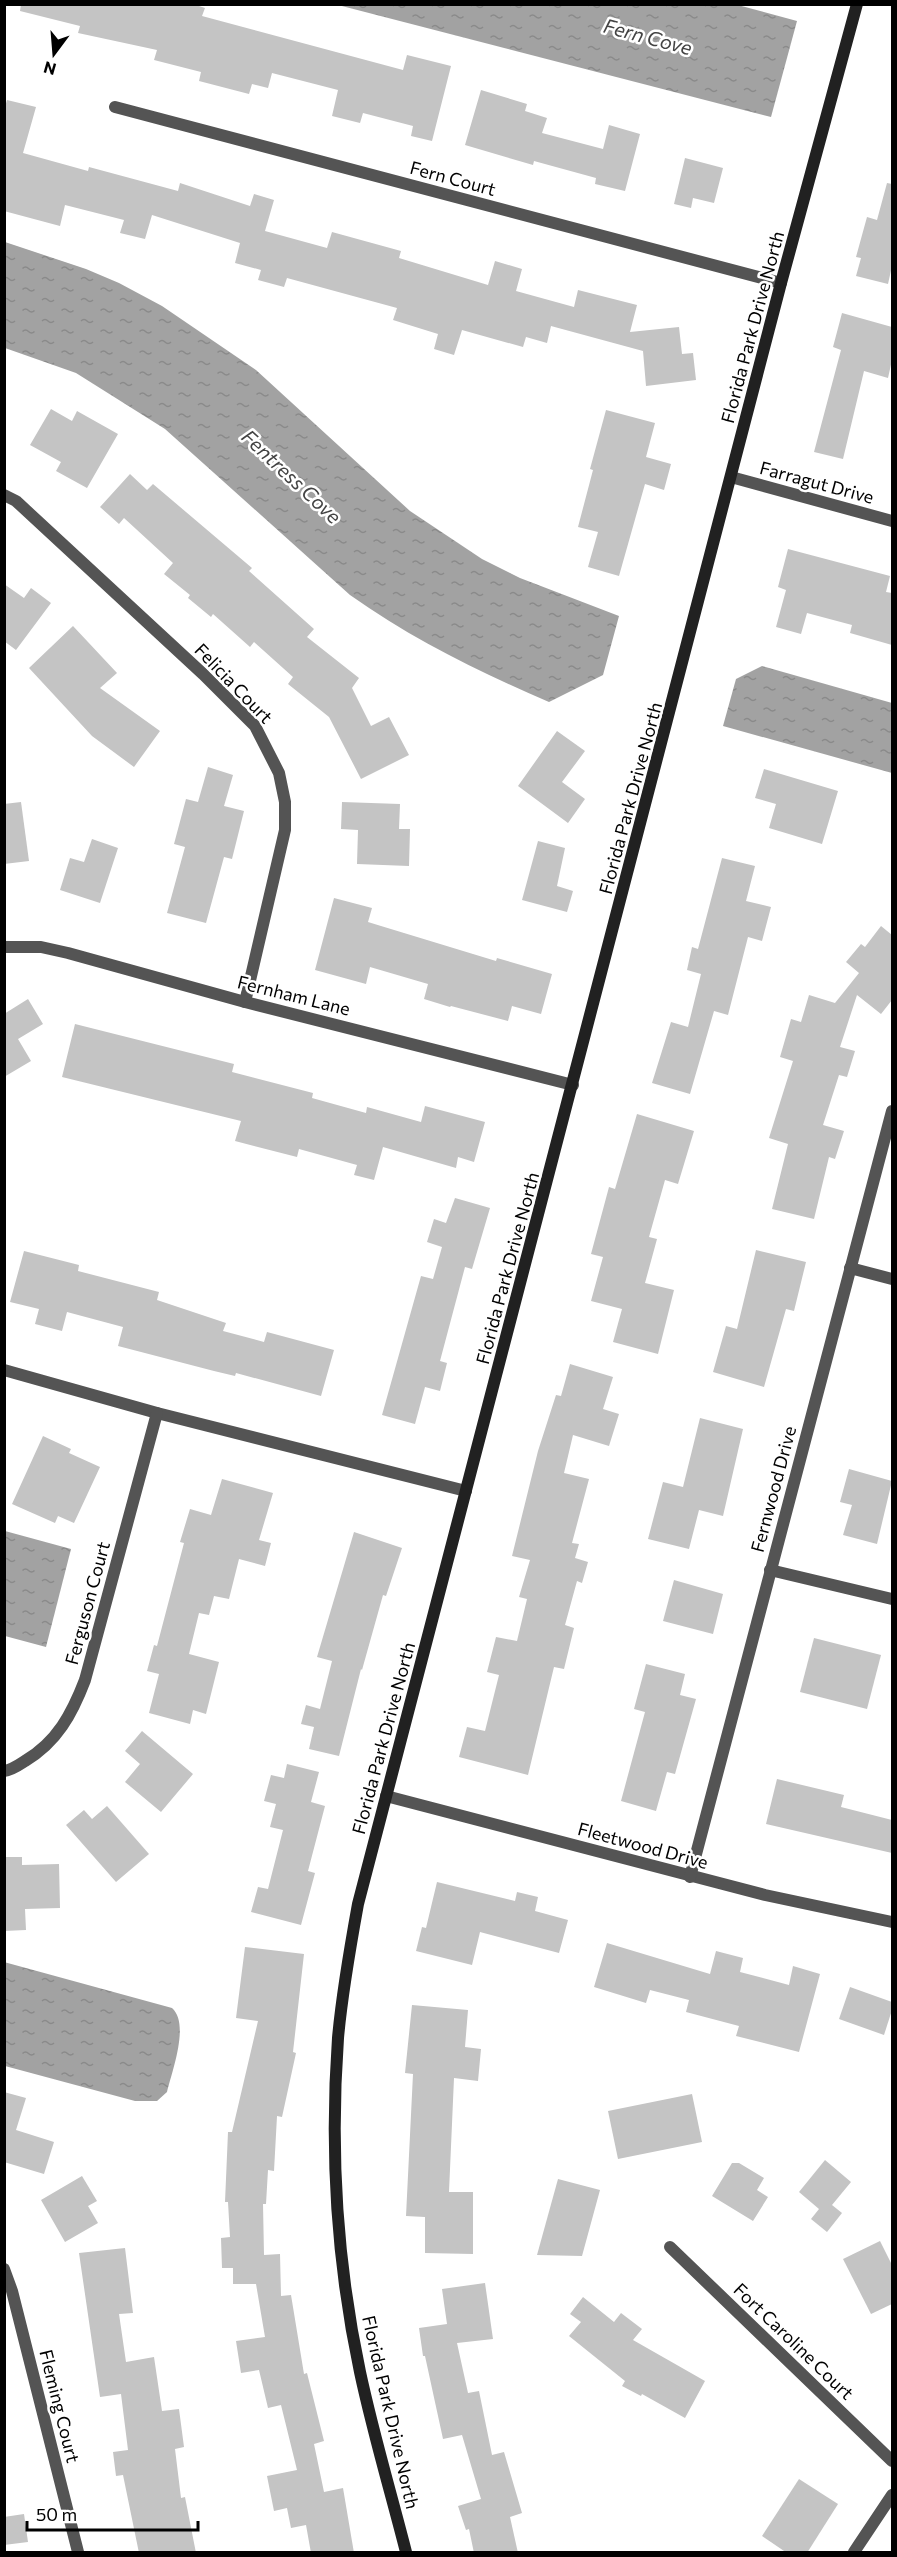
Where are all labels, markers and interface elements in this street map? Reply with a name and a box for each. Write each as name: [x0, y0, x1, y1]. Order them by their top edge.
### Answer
water label: Fern Cove: [601, 13, 695, 59]
north arrow: [24, 24, 84, 84]
text: N: [41, 58, 58, 80]
street label: Fern Court: [408, 156, 498, 200]
street label: Florida Park Drive North: [716, 229, 788, 425]
water label: Fentress Cove: [237, 424, 347, 528]
street label: Farragut Drive: [758, 456, 876, 508]
street label: Felicia Court: [190, 638, 278, 728]
street label: Florida Park Drive North: [594, 700, 666, 896]
street label: Fernham Lane: [235, 970, 353, 1020]
street label: Florida Park Drive North: [471, 1170, 543, 1366]
street label: Fernwood Drive: [746, 1424, 800, 1554]
street label: Ferguson Court: [60, 1539, 114, 1667]
street label: Florida Park Drive North: [347, 1640, 419, 1836]
street label: Fleetwood Drive: [575, 1817, 711, 1873]
street label: Fort Caroline Court: [729, 2278, 859, 2404]
street label: Florida Park Drive North: [358, 2313, 424, 2511]
street label: Fleming Court: [35, 2347, 85, 2465]
scale bar: [27, 2494, 198, 2532]
text: 50 m: [36, 2503, 77, 2525]

